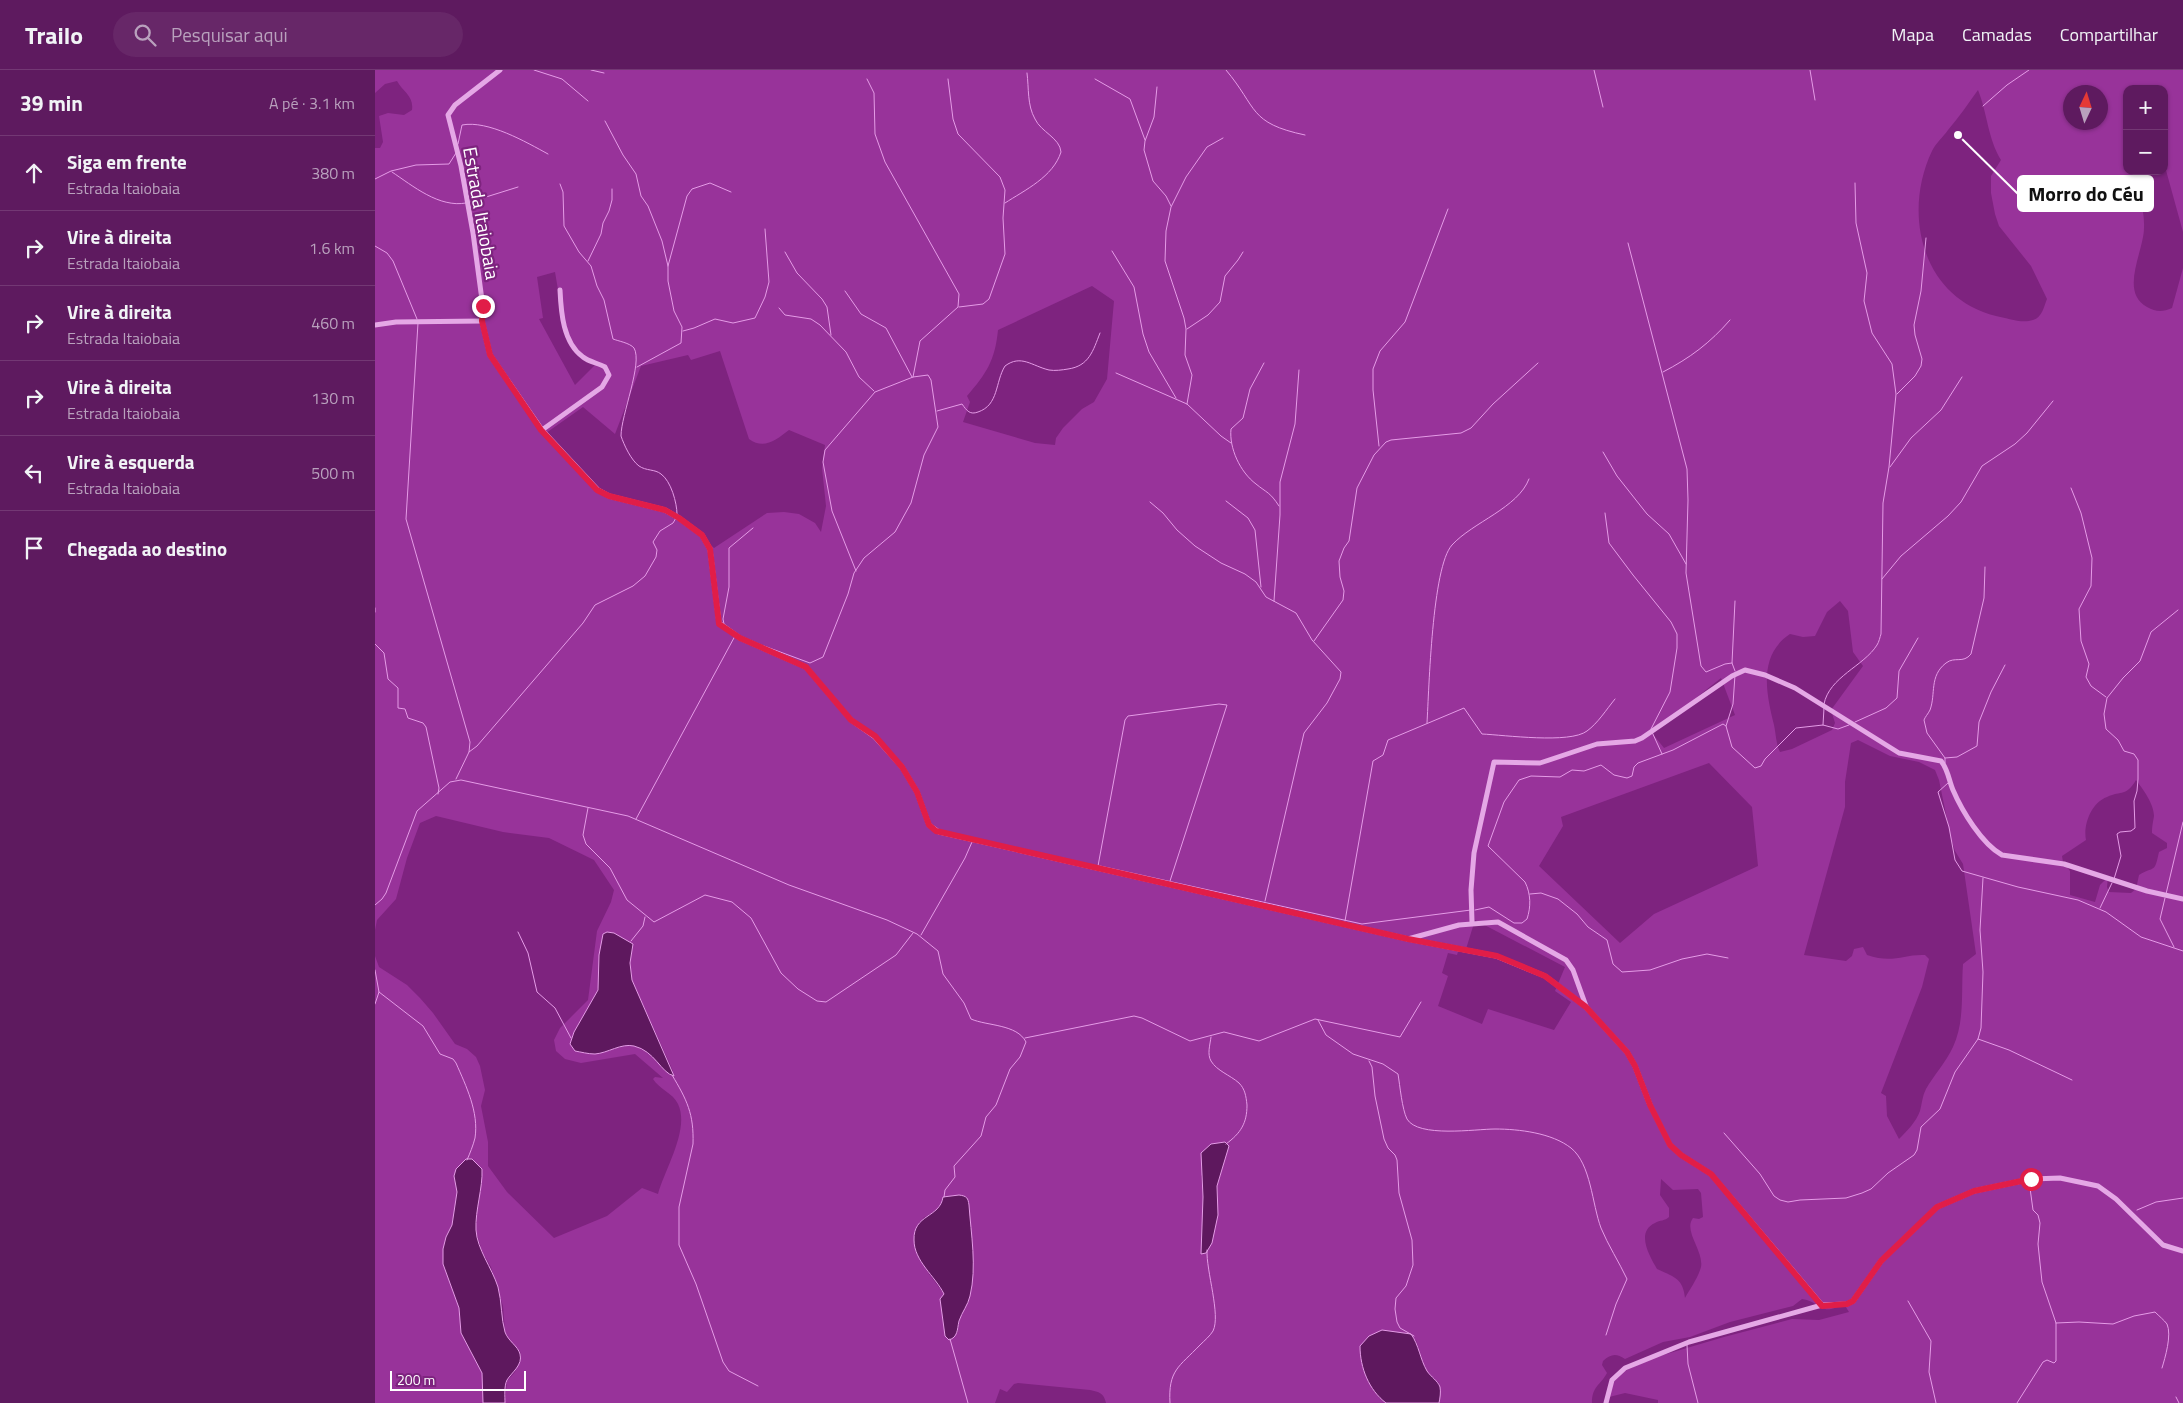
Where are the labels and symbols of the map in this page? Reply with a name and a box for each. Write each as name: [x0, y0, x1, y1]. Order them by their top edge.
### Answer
north arrow: [2063, 85, 2108, 130]
street label: Estrada Itaiobaia: [456, 144, 508, 282]
callout: Morro do Céu: [2018, 176, 2153, 211]
text: Morro do Céu: [2028, 178, 2144, 209]
route end: [472, 295, 495, 318]
route start: [2020, 1168, 2043, 1191]
scale bar: [390, 1368, 526, 1391]

